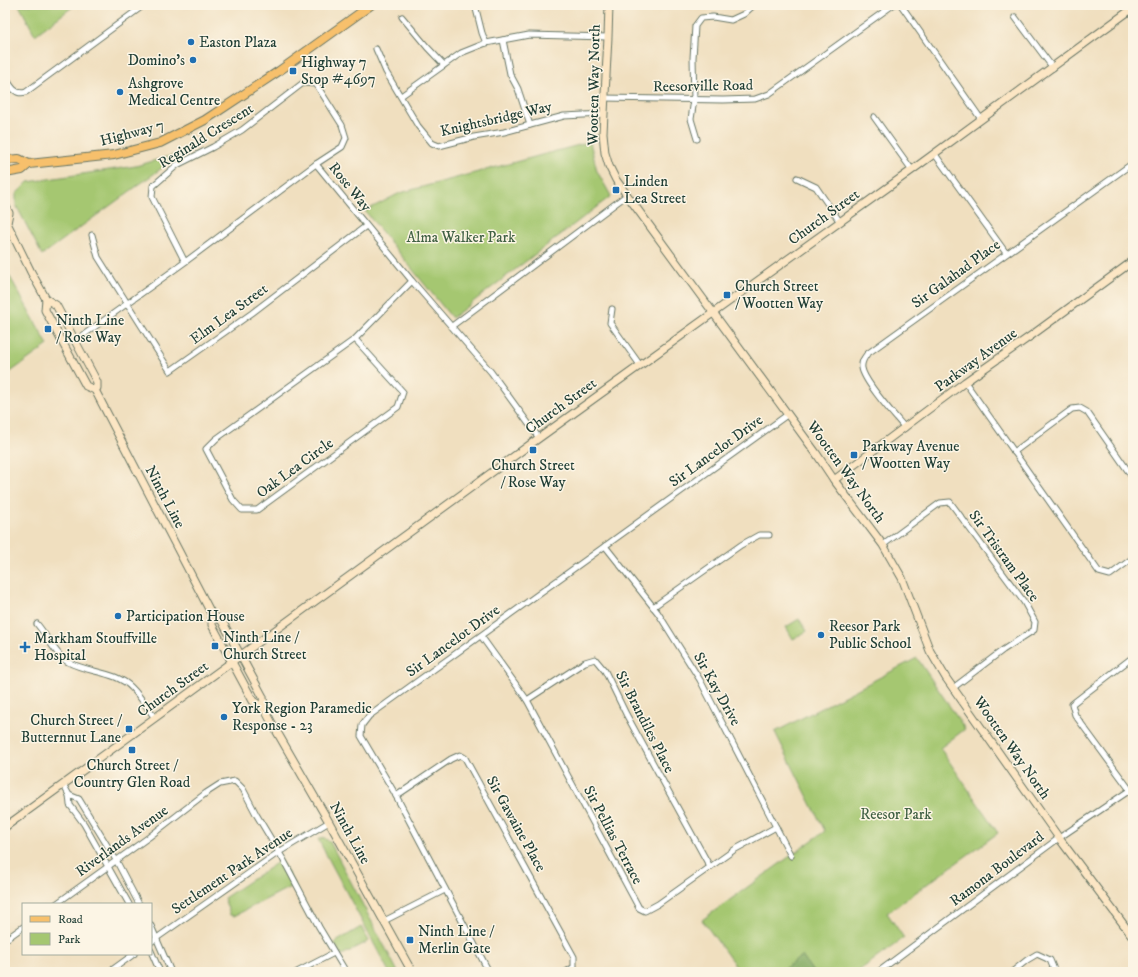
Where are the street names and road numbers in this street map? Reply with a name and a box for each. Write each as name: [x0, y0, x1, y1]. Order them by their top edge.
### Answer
street label: Wootten Way North: [583, 24, 605, 147]
street label: Reesorville Road: [653, 76, 754, 96]
street label: Knightsbridge Way: [438, 97, 555, 141]
street label: Reginald Crescent: [155, 99, 257, 173]
street label: Highway 7: [98, 115, 166, 151]
street label: Rose Way: [324, 159, 376, 216]
street label: Church Street: [785, 185, 864, 249]
street label: Sir Galahad Place: [908, 235, 1004, 313]
street label: Elm Lea Street: [186, 279, 272, 349]
street label: Parkway Avenue: [931, 324, 1021, 396]
street label: Church Street: [522, 374, 601, 438]
street label: Sir Lancelot Drive: [665, 411, 767, 491]
street label: Wootten Way North: [802, 416, 889, 527]
street label: Oak Lea Circle: [253, 434, 337, 502]
street label: Ninth Line: [141, 462, 189, 532]
street label: Sir Tristram Place: [965, 507, 1043, 605]
street label: Sir Lancelot Drive: [402, 601, 504, 681]
street label: Sir Kay Drive: [689, 649, 745, 729]
street label: Church Street: [134, 657, 213, 721]
street label: Sir Brandiles Place: [611, 668, 679, 776]
street label: Wootten Way North: [969, 692, 1055, 803]
street label: Sir Gawaine Place: [482, 773, 550, 875]
street label: Sir Pellias Terrace: [579, 782, 647, 888]
street label: Ninth Line: [325, 799, 375, 867]
street label: Riverlands Avenue: [72, 801, 172, 881]
street label: Settlement Park Avenue: [168, 823, 296, 919]
street label: Ramona Boulevard: [946, 827, 1048, 911]

